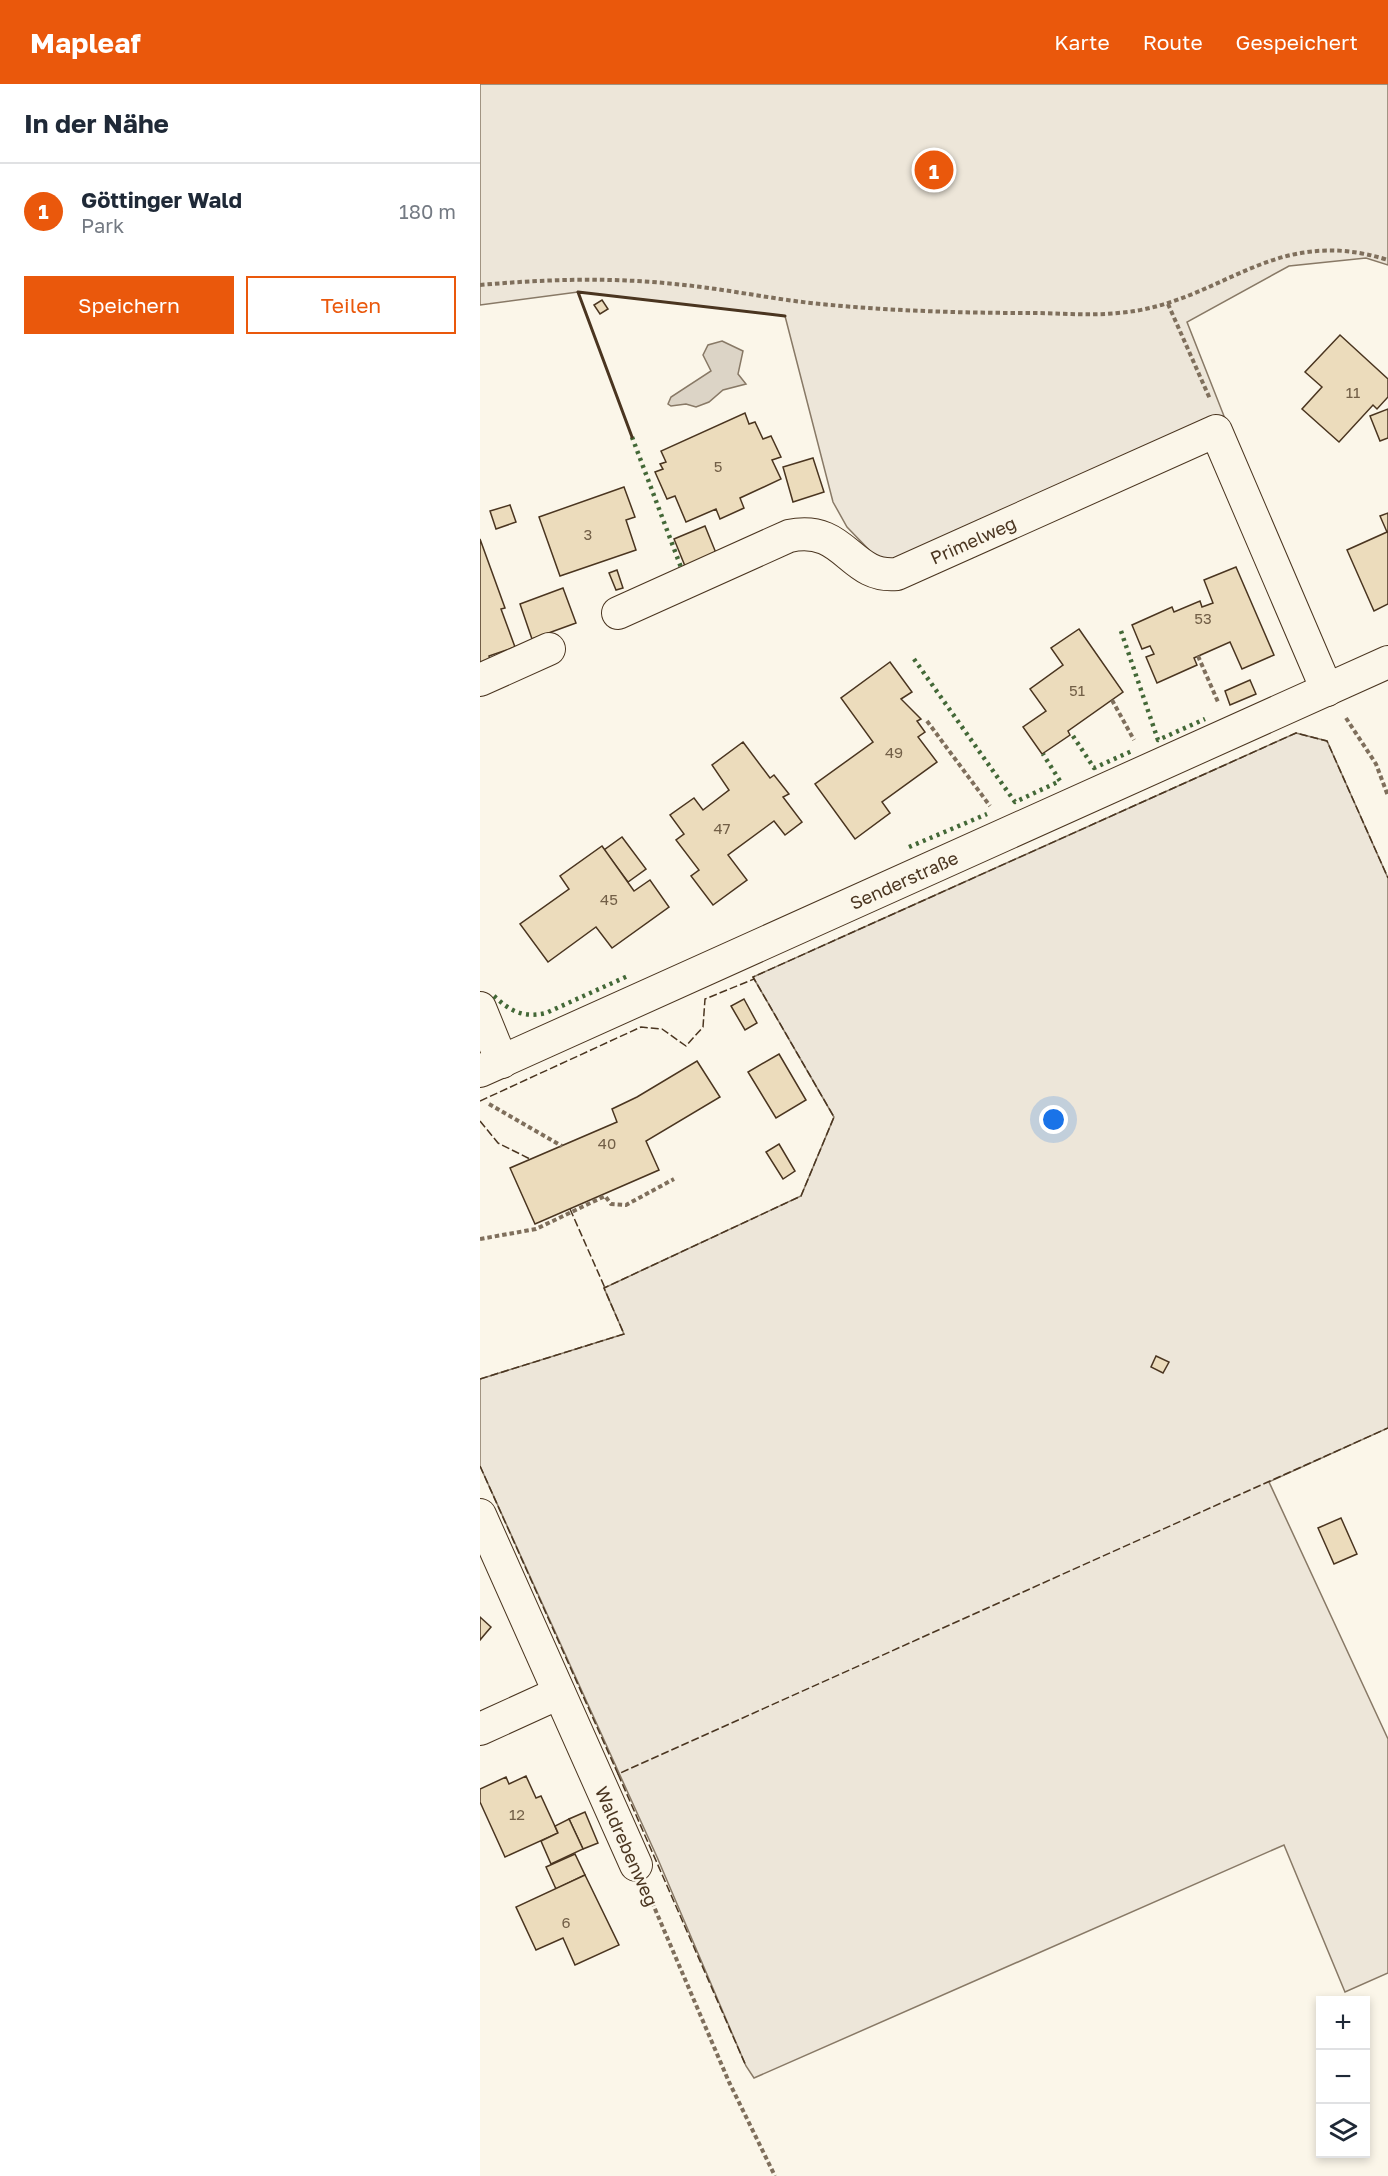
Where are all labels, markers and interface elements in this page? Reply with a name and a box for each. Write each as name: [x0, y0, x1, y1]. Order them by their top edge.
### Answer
text: Mapleaf: [30, 26, 141, 59]
text: Karte: [1054, 29, 1110, 55]
text: Route: [1143, 29, 1203, 55]
text: Gespeichert: [1236, 29, 1358, 55]
text: In der Nähe: [24, 108, 169, 139]
pin: 1: [914, 148, 954, 193]
text: Göttinger Wald: [81, 186, 242, 213]
text: 1: [38, 199, 49, 223]
text: 180 m: [399, 199, 456, 223]
text: Park: [81, 213, 124, 237]
button: Speichern: [24, 276, 234, 334]
button: Teilen: [246, 276, 456, 334]
house number: 11: [1346, 383, 1360, 401]
house number: 5: [714, 457, 722, 475]
street label: Primelweg: [927, 511, 1019, 569]
house number: 3: [584, 525, 592, 543]
house number: 53: [1194, 609, 1212, 627]
house number: 51: [1069, 681, 1085, 699]
house number: 49: [885, 743, 903, 761]
house number: 47: [713, 819, 731, 837]
street label: Senderstraße: [846, 846, 962, 914]
house number: 45: [600, 890, 618, 908]
your location: [1039, 1105, 1068, 1134]
house number: 40: [598, 1134, 616, 1152]
street label: Waldrebenweg: [591, 1783, 663, 1909]
house number: 12: [509, 1805, 525, 1823]
house number: 6: [561, 1913, 571, 1931]
map controls: [1316, 1996, 1370, 2158]
button: +: [1316, 1996, 1370, 2050]
button: −: [1316, 2050, 1370, 2104]
button: layers: [1316, 2104, 1370, 2158]

